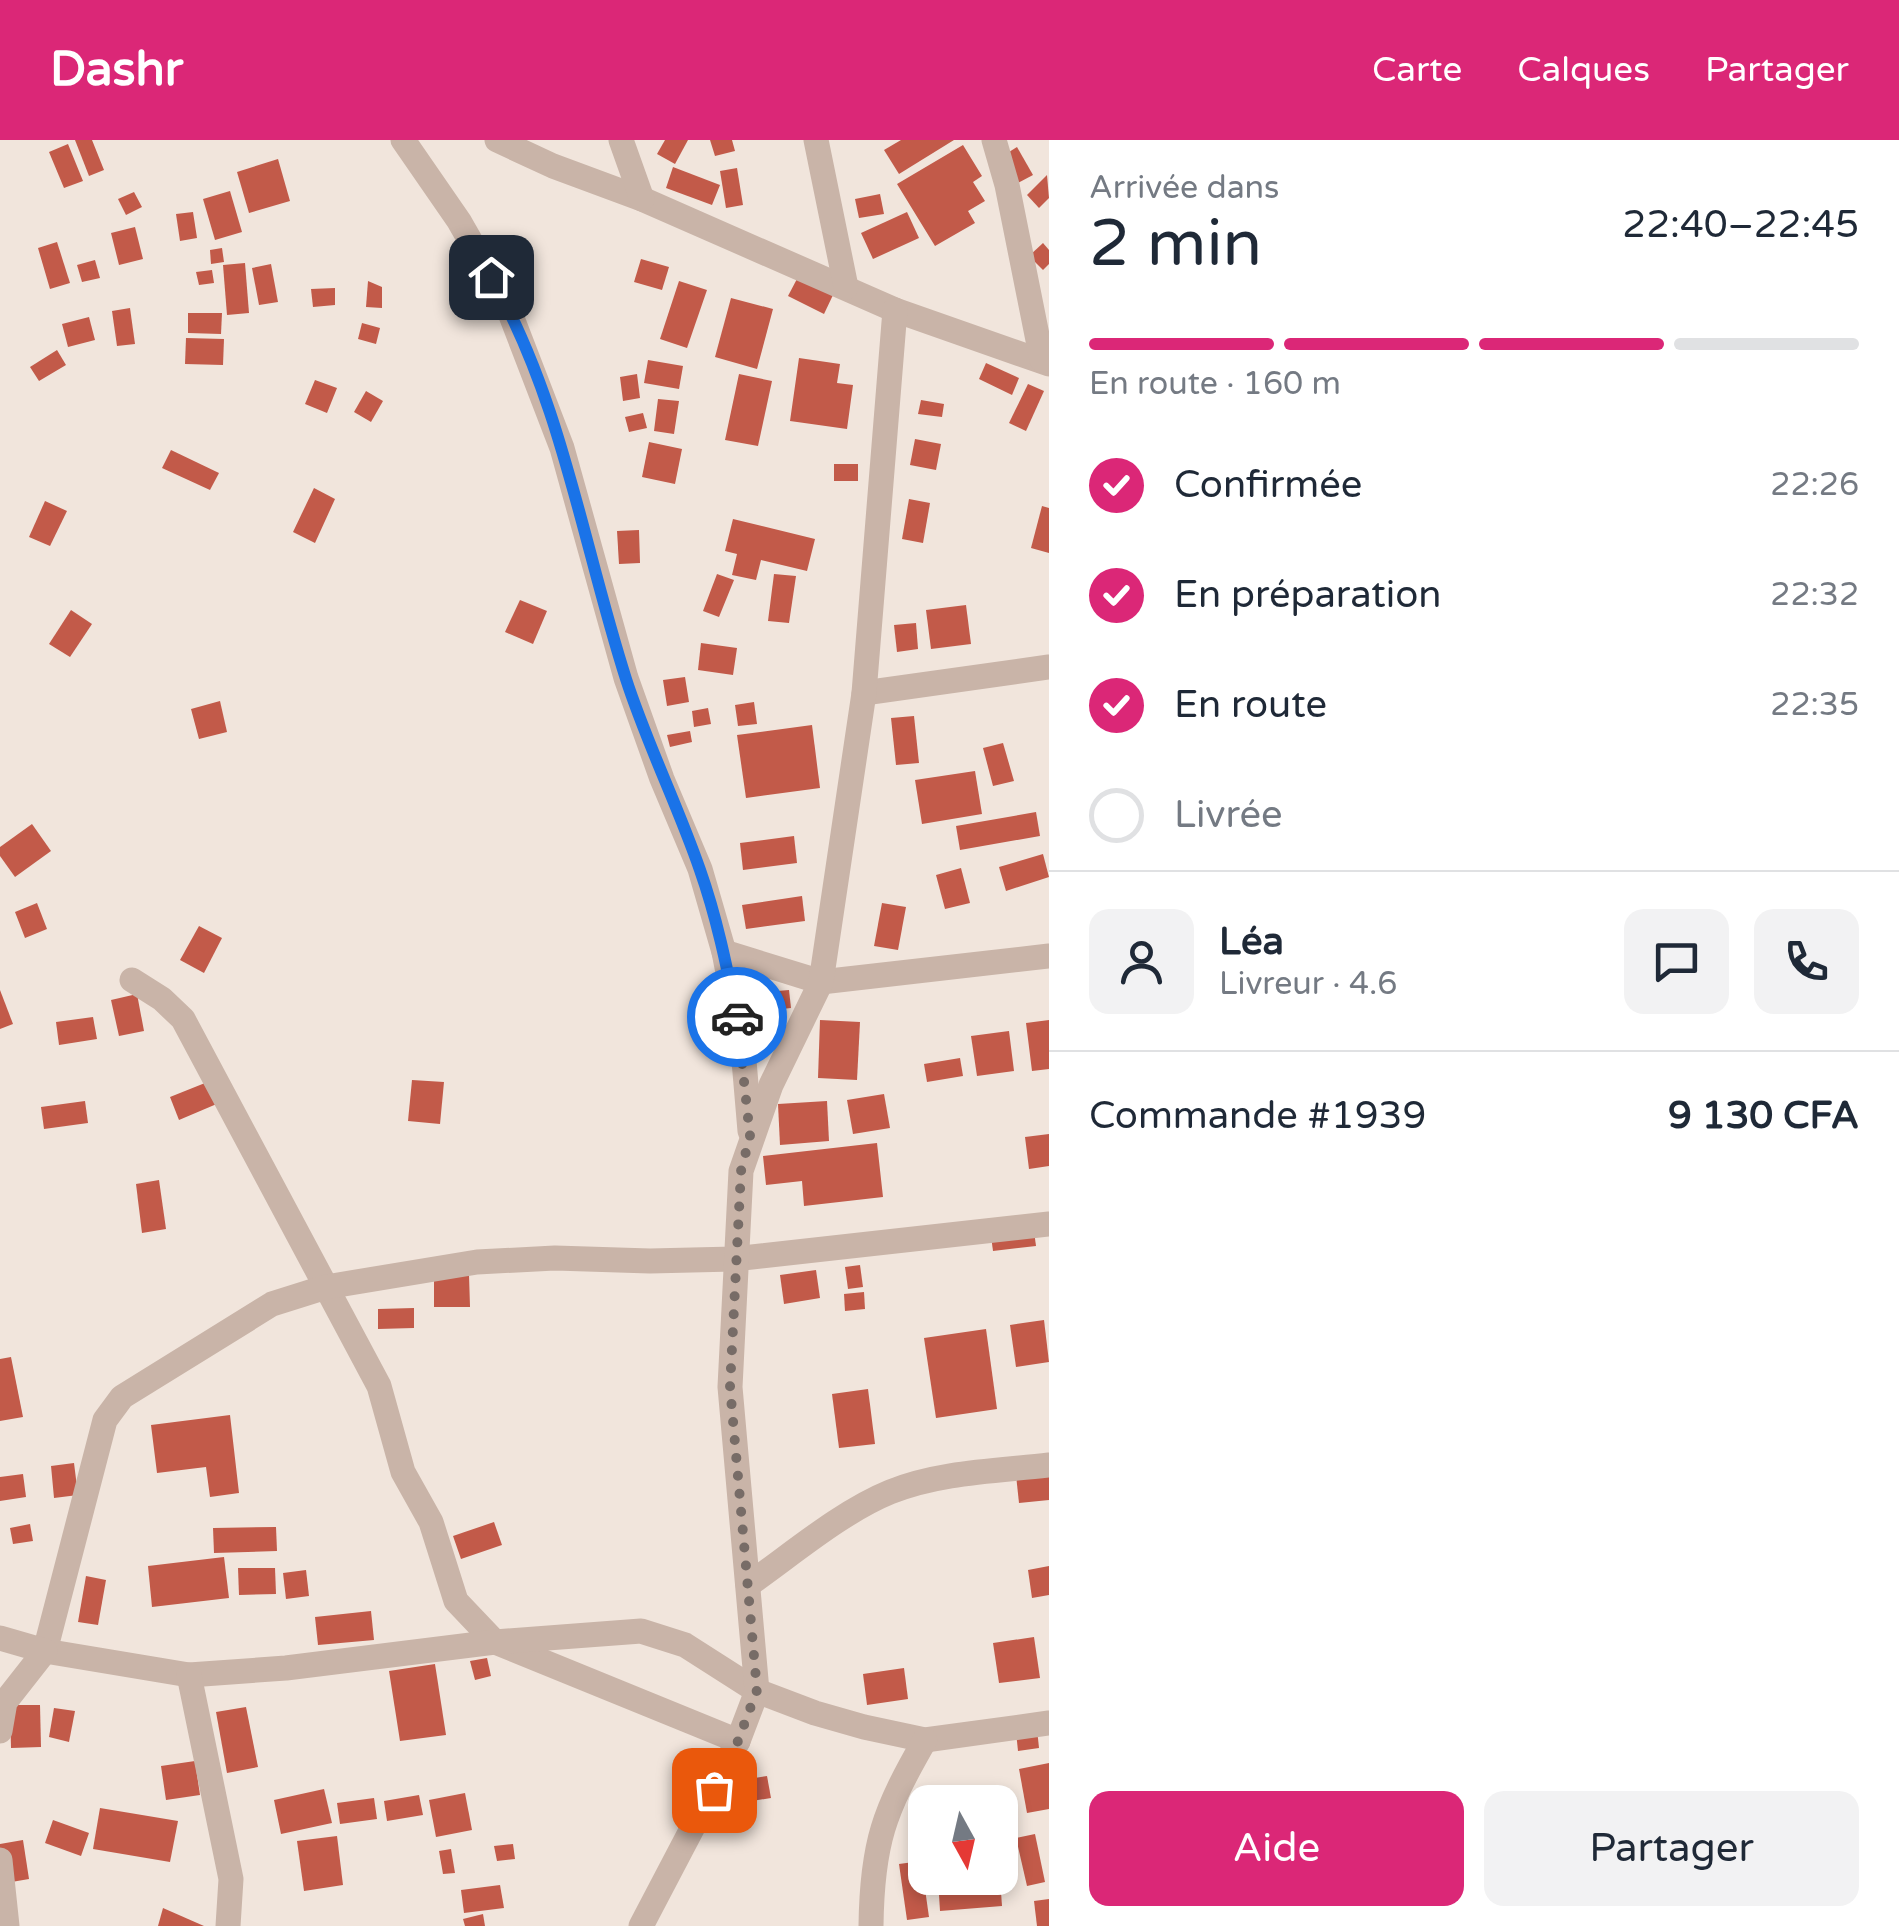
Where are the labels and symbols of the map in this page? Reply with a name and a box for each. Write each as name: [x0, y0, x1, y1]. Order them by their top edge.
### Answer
pin: [449, 235, 534, 320]
courier: [687, 967, 787, 1067]
pin: [672, 1748, 757, 1833]
north arrow: [908, 1785, 1018, 1895]

